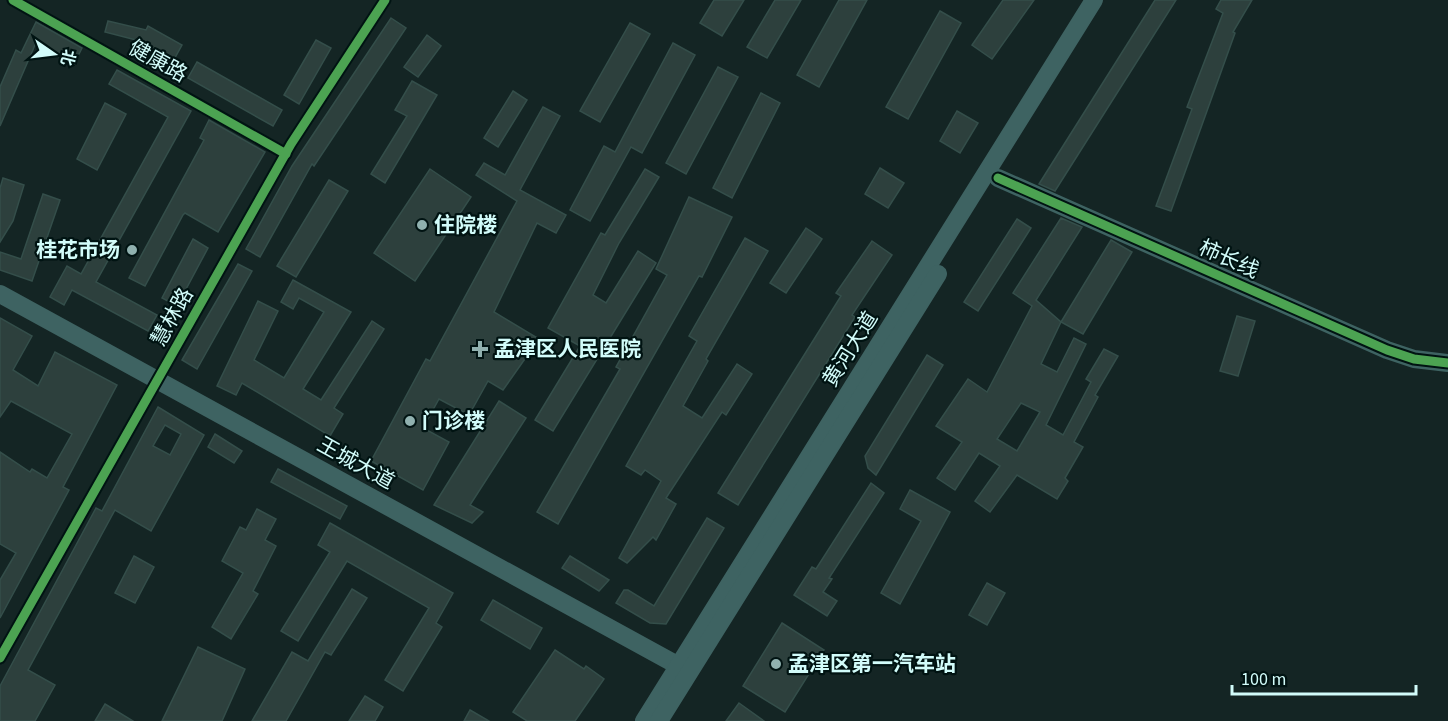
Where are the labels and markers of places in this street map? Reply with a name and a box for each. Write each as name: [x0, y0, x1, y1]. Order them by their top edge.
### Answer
place label: 住院楼: [434, 210, 497, 240]
marker: 住院楼: [415, 218, 429, 232]
place label: 桂花市场: [36, 235, 120, 265]
marker: 桂花市场: [125, 243, 139, 257]
place label: 孟津区人民医院: [494, 334, 641, 364]
marker: 孟津区人民医院: [471, 340, 489, 358]
place label: 门诊楼: [422, 406, 485, 436]
marker: 门诊楼: [403, 414, 417, 428]
place label: 孟津区第一汽车站: [788, 649, 956, 679]
marker: 孟津区第一汽车站: [769, 657, 783, 671]

